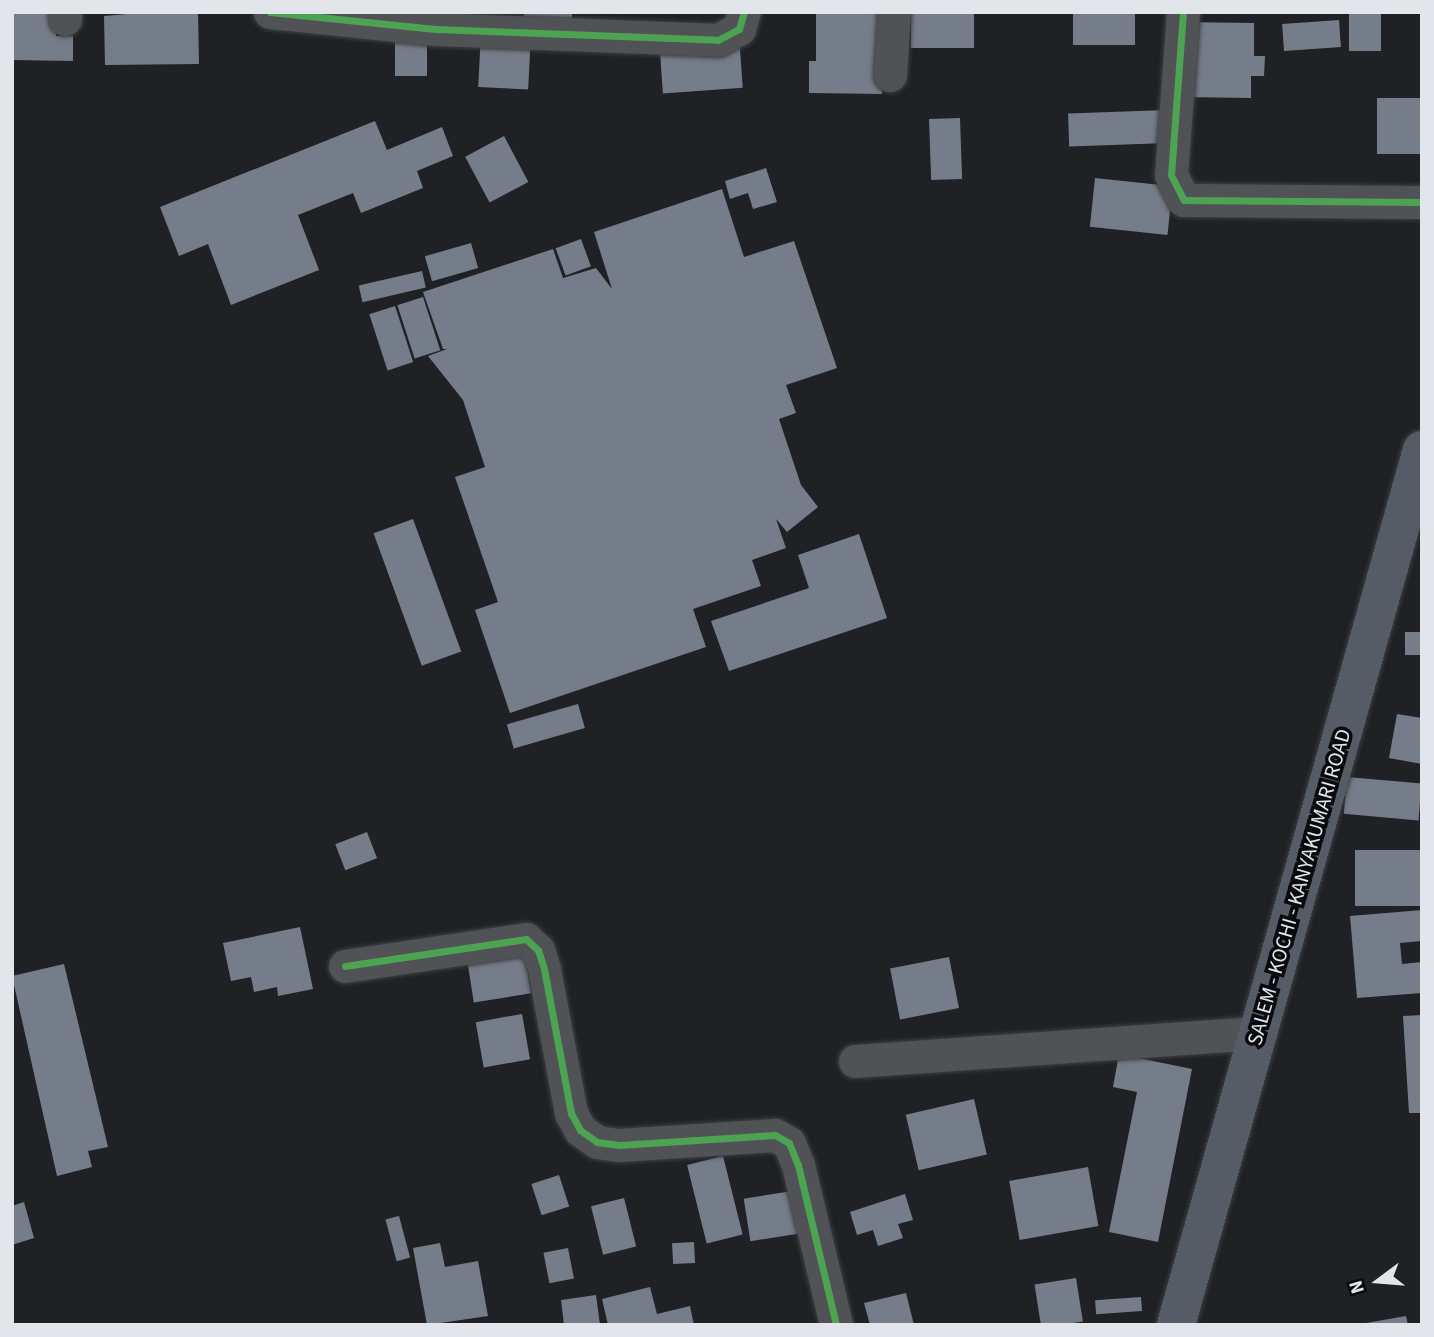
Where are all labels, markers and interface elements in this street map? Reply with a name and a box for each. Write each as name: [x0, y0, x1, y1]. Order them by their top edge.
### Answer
street label: SALEM - KOCHI - KANYAKUMARI ROAD: [1242, 726, 1356, 1048]
north arrow: [1343, 1246, 1413, 1316]
text: N: [1343, 1277, 1372, 1297]

